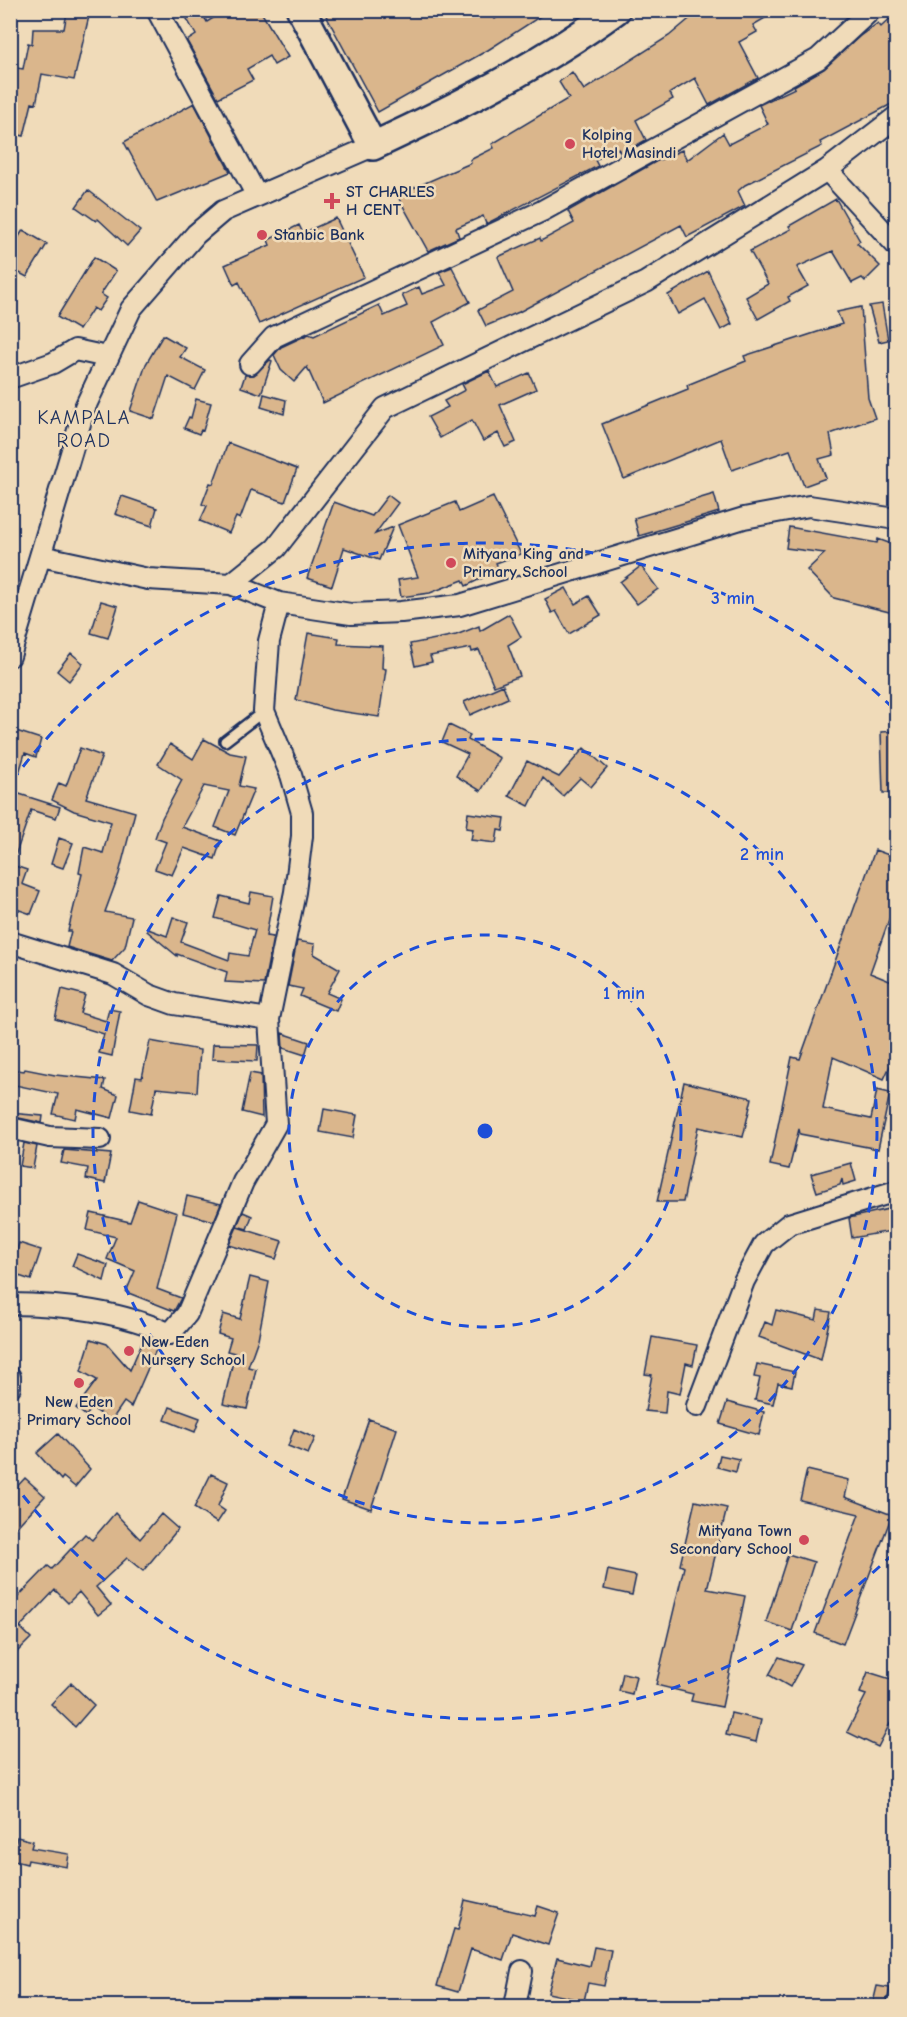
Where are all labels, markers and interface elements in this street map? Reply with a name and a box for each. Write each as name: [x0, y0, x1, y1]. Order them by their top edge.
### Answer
place label: Kolping Hotel Masindi: [582, 126, 676, 162]
marker: Kolping Hotel Masindi: [563, 137, 577, 151]
place label: ST CHARLES H CENT: [346, 183, 435, 219]
marker: ST CHARLES H CENT: [323, 192, 341, 210]
place label: Stanbic Bank: [274, 226, 365, 244]
marker: Stanbic Bank: [255, 228, 269, 242]
district label: KAMPALA ROAD: [37, 406, 131, 452]
place label: Mityana King and Primary School: [463, 545, 584, 581]
marker: Mityana King and Primary School: [444, 556, 458, 570]
text: 3 min: [711, 588, 755, 609]
text: 2 min: [740, 844, 784, 865]
text: 1 min: [603, 983, 645, 1004]
centre of rings: [475, 1121, 495, 1141]
place label: New Eden Nursery School: [141, 1333, 245, 1369]
marker: New Eden Nursery School: [122, 1344, 136, 1358]
marker: New Eden Primary School: [72, 1376, 86, 1390]
place label: New Eden Primary School: [27, 1393, 131, 1429]
place label: Mityana Town Secondary School: [670, 1522, 792, 1558]
marker: Mityana Town Secondary School: [797, 1533, 811, 1547]

